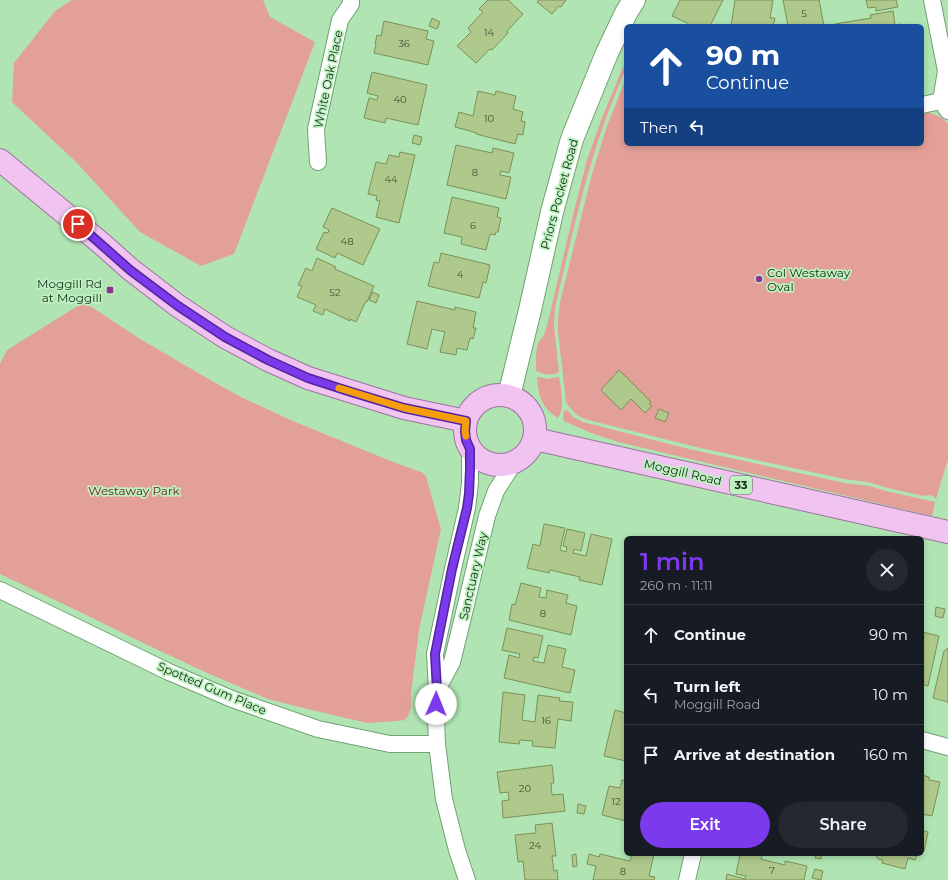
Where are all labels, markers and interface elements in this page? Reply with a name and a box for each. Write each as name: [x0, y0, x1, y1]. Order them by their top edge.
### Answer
house number: 5: [801, 7, 807, 20]
house number: 14: [484, 26, 494, 39]
street label: White Oak Place: [310, 29, 346, 129]
house number: 36: [398, 37, 410, 50]
text: 90 m: [706, 38, 780, 72]
icon: ahead: [640, 40, 692, 92]
text: Continue: [706, 72, 789, 94]
house number: 40: [393, 93, 407, 106]
house number: 10: [484, 112, 494, 125]
icon: left: [686, 116, 708, 138]
text: Then: [640, 118, 678, 137]
street label: Priors Pocket Road: [537, 137, 581, 251]
house number: 8: [472, 166, 478, 179]
house number: 44: [384, 173, 398, 186]
pin: [61, 207, 95, 241]
icon: arrive: [67, 213, 89, 235]
house number: 6: [470, 219, 476, 232]
house number: 48: [340, 235, 354, 248]
place label: Col Westaway Oval: [767, 265, 851, 294]
house number: 4: [457, 268, 464, 281]
marker: Col Westaway Oval: [754, 274, 764, 284]
place label: Moggill Rd at Moggill: [37, 276, 102, 305]
marker: Moggill Rd at Moggill: [105, 285, 115, 295]
house number: 52: [329, 286, 341, 299]
street label: Moggill Road: [643, 456, 723, 488]
road number: 33: [730, 476, 752, 494]
park label: Westaway Park: [88, 483, 181, 498]
street label: Sanctuary Way: [456, 530, 491, 621]
text: 1 min: [640, 547, 704, 576]
button: close: [866, 549, 908, 591]
text: 260 m · 11:11: [640, 577, 713, 593]
house number: 8: [540, 607, 546, 620]
icon: ahead: [640, 624, 662, 646]
text: Continue: [674, 625, 746, 644]
text: 90 m: [869, 625, 908, 644]
street label: Spotted Gum Place: [155, 658, 269, 718]
text: Turn left: [674, 677, 741, 696]
position arrow: [415, 683, 457, 725]
icon: left: [640, 684, 662, 706]
text: 10 m: [873, 685, 908, 704]
text: Moggill Road: [674, 696, 760, 712]
house number: 16: [541, 714, 551, 727]
icon: arrive: [640, 744, 662, 766]
text: Arrive at destination: [674, 745, 835, 764]
text: 160 m: [864, 745, 908, 764]
house number: 20: [519, 782, 532, 795]
house number: 12: [611, 795, 621, 808]
button: Exit: [640, 802, 770, 848]
button: Share: [778, 802, 908, 848]
house number: 24: [529, 839, 541, 852]
house number: 7: [769, 864, 775, 877]
house number: 8: [620, 865, 626, 878]

